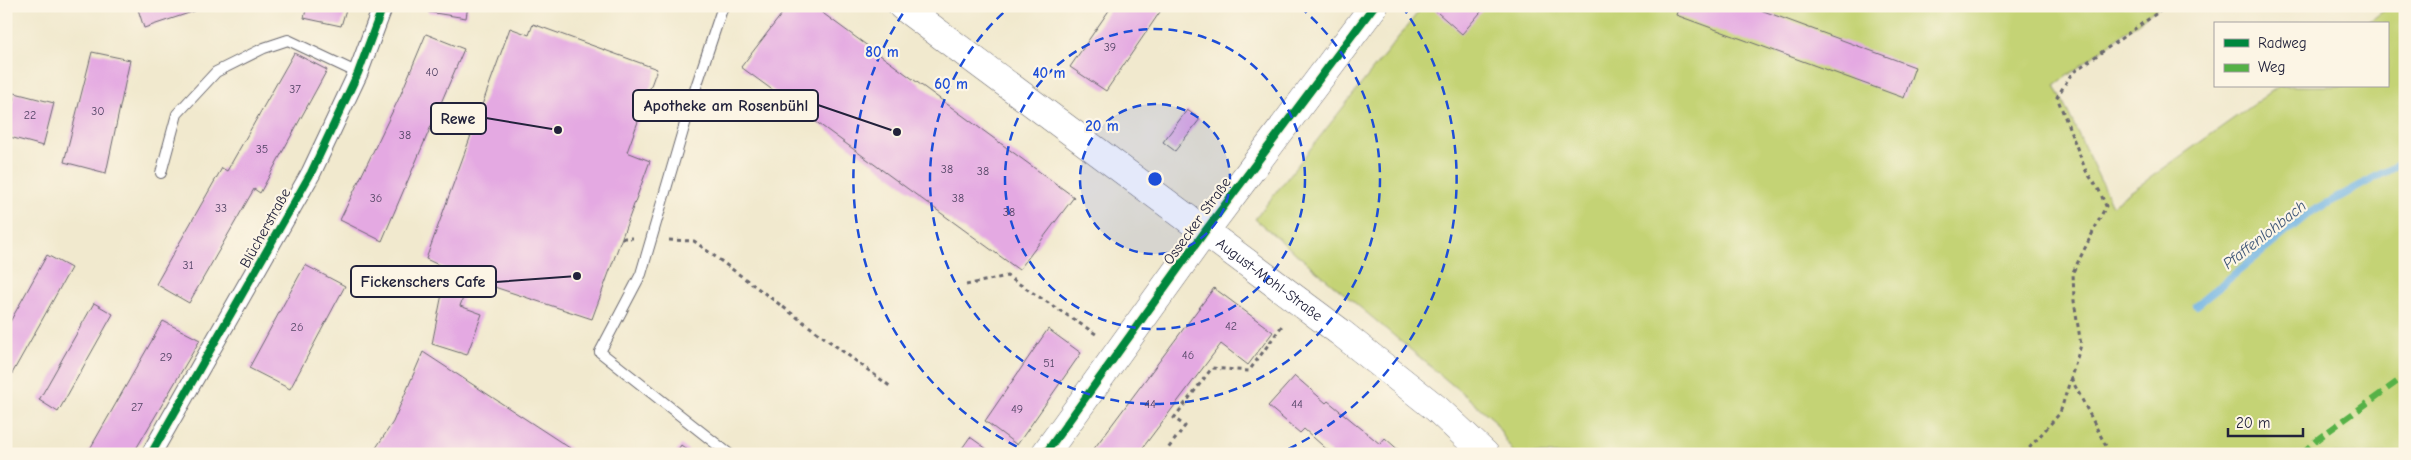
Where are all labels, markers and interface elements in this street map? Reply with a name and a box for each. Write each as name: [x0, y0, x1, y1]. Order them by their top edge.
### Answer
legend: [2214, 22, 2388, 88]
text: Radweg: [2258, 34, 2307, 52]
house number: 39: [1104, 40, 1116, 54]
text: 80 m: [865, 43, 899, 61]
text: Weg: [2258, 58, 2285, 76]
text: 40 m: [1033, 64, 1066, 82]
house number: 40: [425, 65, 439, 79]
text: 60 m: [934, 75, 968, 93]
house number: 37: [289, 82, 301, 96]
callout: Apotheke am Rosenbühl: [633, 90, 818, 121]
text: Apotheke am Rosenbühl: [644, 97, 808, 115]
callout: Rewe: [431, 103, 486, 134]
house number: 30: [91, 104, 105, 118]
house number: 22: [24, 108, 36, 122]
text: Rewe: [441, 110, 476, 128]
text: 20 m: [1085, 117, 1119, 135]
house number: 38: [399, 128, 411, 142]
house number: 35: [256, 142, 268, 156]
house number: 38: [941, 162, 953, 176]
house number: 38: [977, 164, 989, 178]
centre of rings: [1146, 170, 1164, 188]
street label: Ossecker Straße: [1159, 173, 1235, 268]
street label: Blücherstraße: [236, 185, 295, 271]
house number: 36: [370, 191, 382, 205]
house number: 38: [952, 191, 964, 205]
water label: Pfaffenlohbach: [2219, 197, 2310, 273]
house number: 33: [215, 201, 227, 215]
house number: 38: [1003, 205, 1015, 219]
street label: August-Mohl-Straße: [1213, 234, 1326, 325]
house number: 31: [183, 258, 194, 272]
callout: Fickenschers Cafe: [351, 266, 496, 297]
text: Fickenschers Cafe: [361, 273, 486, 291]
house number: 42: [1225, 319, 1237, 333]
house number: 26: [291, 320, 303, 334]
house number: 46: [1182, 348, 1194, 362]
house number: 29: [160, 350, 172, 364]
house number: 51: [1043, 356, 1055, 370]
house number: 44: [1144, 397, 1156, 411]
house number: 44: [1291, 397, 1303, 411]
house number: 27: [131, 400, 143, 414]
house number: 49: [1011, 402, 1023, 416]
scale bar: [2228, 405, 2304, 437]
text: 20 m: [2236, 414, 2270, 432]

